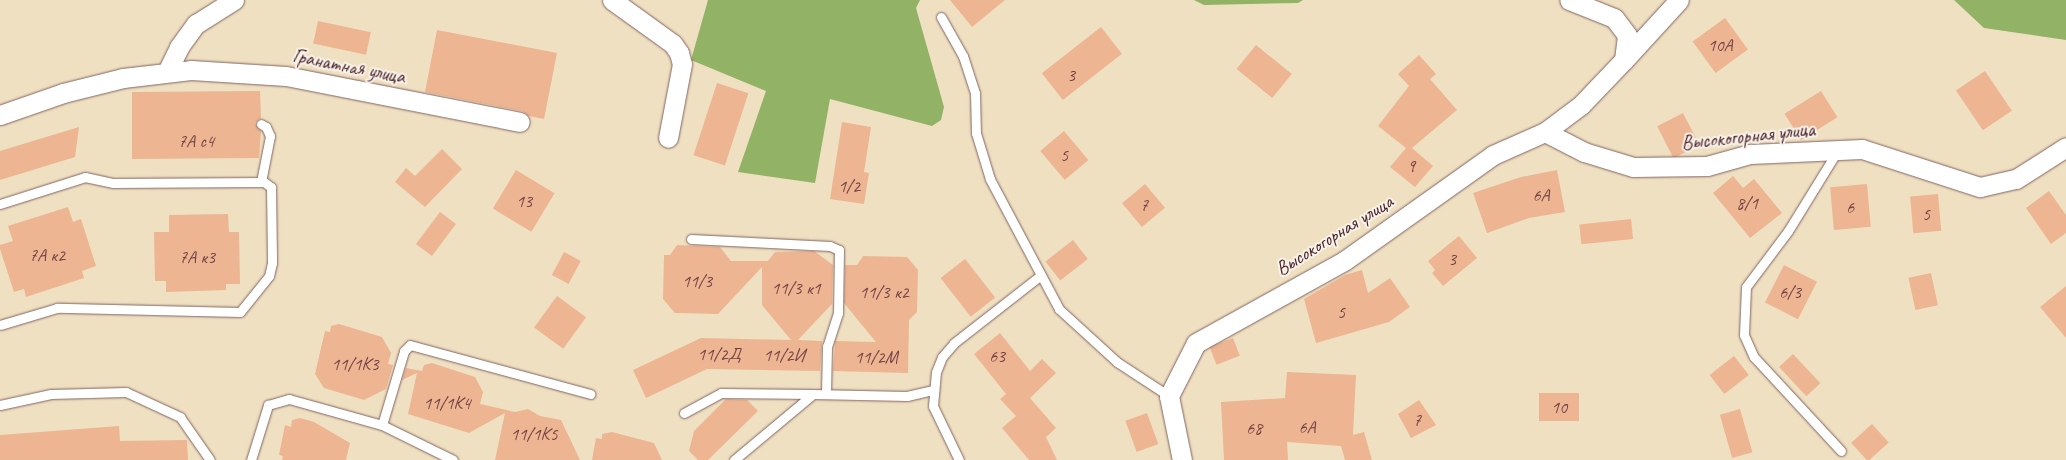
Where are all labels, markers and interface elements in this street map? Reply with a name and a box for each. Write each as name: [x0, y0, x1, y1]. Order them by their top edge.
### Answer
house number: 10А: [1707, 34, 1733, 56]
street label: Гранатная улица: [290, 43, 408, 89]
house number: 3: [1067, 64, 1075, 86]
street label: Высокогорная улица: [1679, 117, 1817, 155]
house number: 7А с4: [178, 130, 214, 152]
house number: 5: [1060, 144, 1068, 166]
house number: 9: [1407, 155, 1415, 177]
house number: 1/2: [838, 175, 860, 197]
house number: 6А: [1532, 184, 1550, 206]
street label: Высокогорная улица: [1270, 189, 1398, 281]
house number: 13: [516, 190, 532, 212]
house number: 8/1: [1736, 192, 1758, 214]
house number: 7: [1140, 194, 1148, 216]
house number: 6: [1846, 196, 1854, 218]
house number: 5: [1922, 203, 1930, 225]
house number: 7А к2: [29, 244, 65, 266]
house number: 7А к3: [179, 246, 215, 268]
house number: 3: [1448, 248, 1456, 270]
house number: 11/3: [682, 270, 712, 292]
house number: 11/3 к1: [771, 277, 821, 299]
house number: 11/3 к2: [859, 281, 909, 303]
house number: 6/3: [1779, 281, 1801, 303]
house number: 5: [1337, 301, 1345, 323]
house number: 11/2Д: [697, 343, 741, 365]
house number: 11/2И: [763, 344, 805, 366]
house number: 63: [989, 345, 1005, 367]
house number: 11/2М: [854, 346, 898, 368]
house number: 11/1К3: [331, 353, 379, 375]
house number: 11/1К4: [423, 392, 471, 414]
house number: 10: [1551, 396, 1567, 418]
house number: 7: [1413, 409, 1421, 431]
house number: 6А: [1298, 416, 1316, 438]
house number: 68: [1246, 417, 1262, 439]
house number: 11/1К5: [510, 423, 558, 445]

